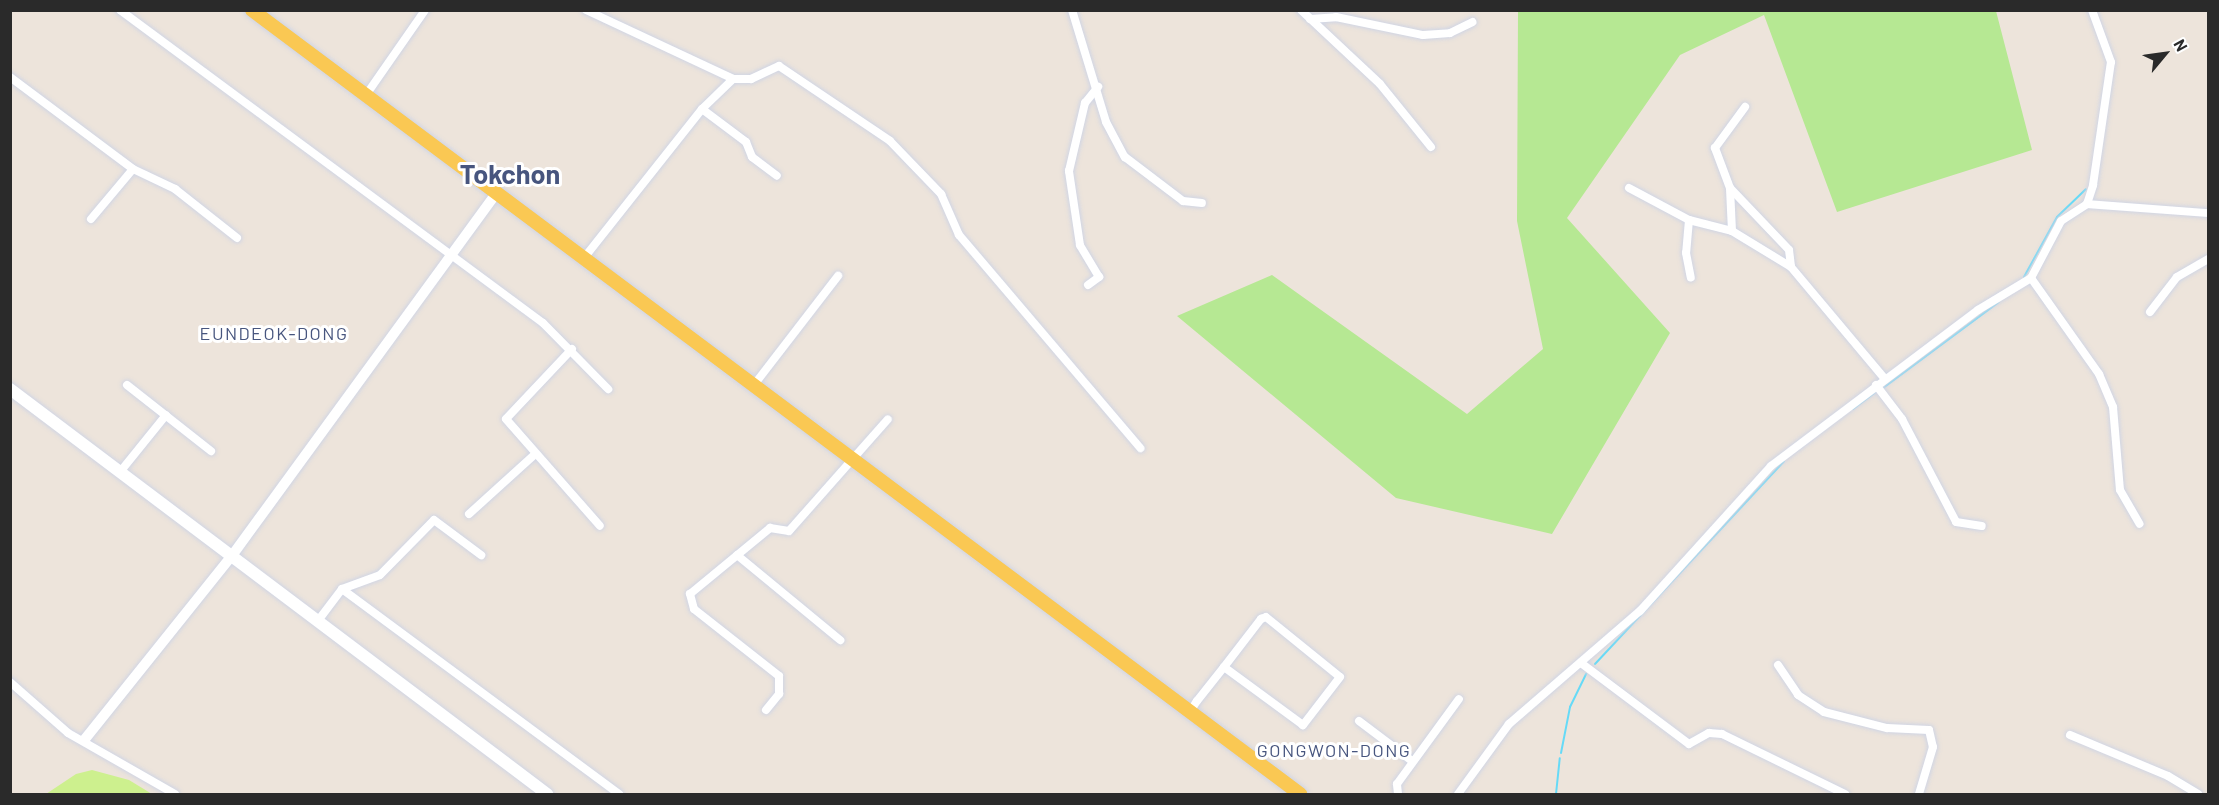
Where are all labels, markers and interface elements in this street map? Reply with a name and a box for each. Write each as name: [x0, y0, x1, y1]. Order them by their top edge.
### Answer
north arrow: [2135, 24, 2195, 84]
text: N: [2170, 36, 2192, 54]
district label: Tokchon: [460, 158, 560, 190]
district label: EUNDEOK-DONG: [200, 322, 348, 344]
district label: GONGWON-DONG: [1257, 739, 1411, 761]

